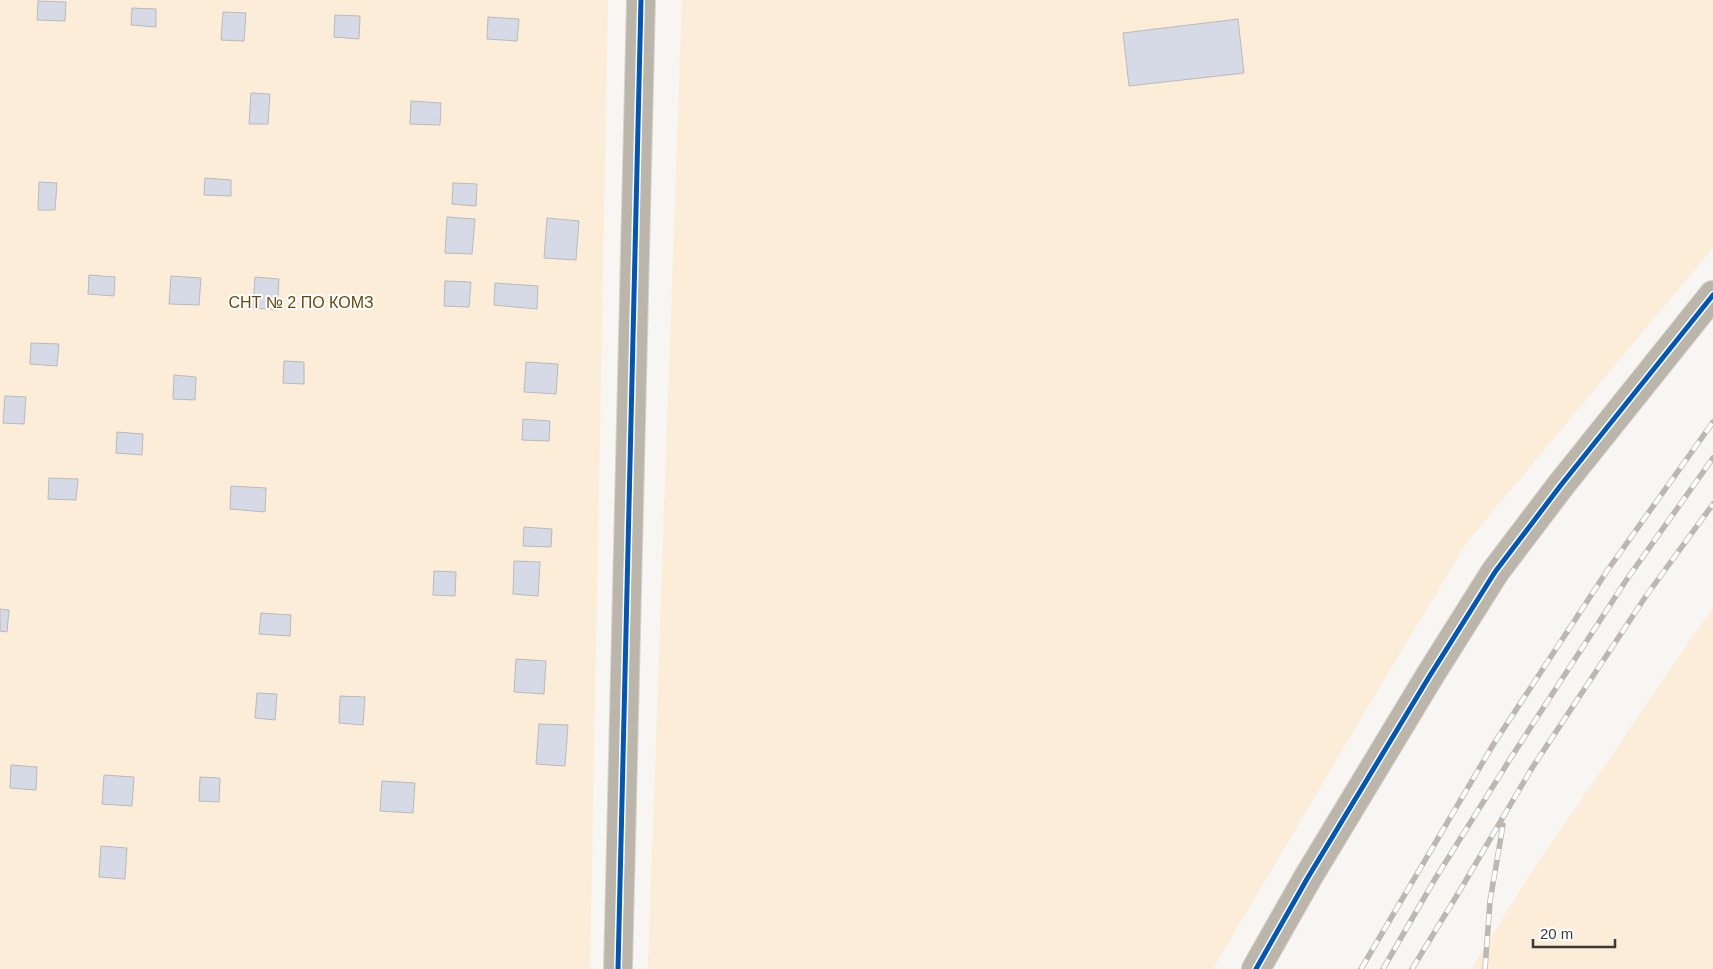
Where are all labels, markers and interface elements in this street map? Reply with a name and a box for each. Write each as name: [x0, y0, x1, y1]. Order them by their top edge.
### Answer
park label: СНТ № 2 ПО КОМЗ: [228, 294, 374, 311]
scale bar: [1533, 916, 1616, 948]
text: 20 m: [1540, 925, 1573, 942]

